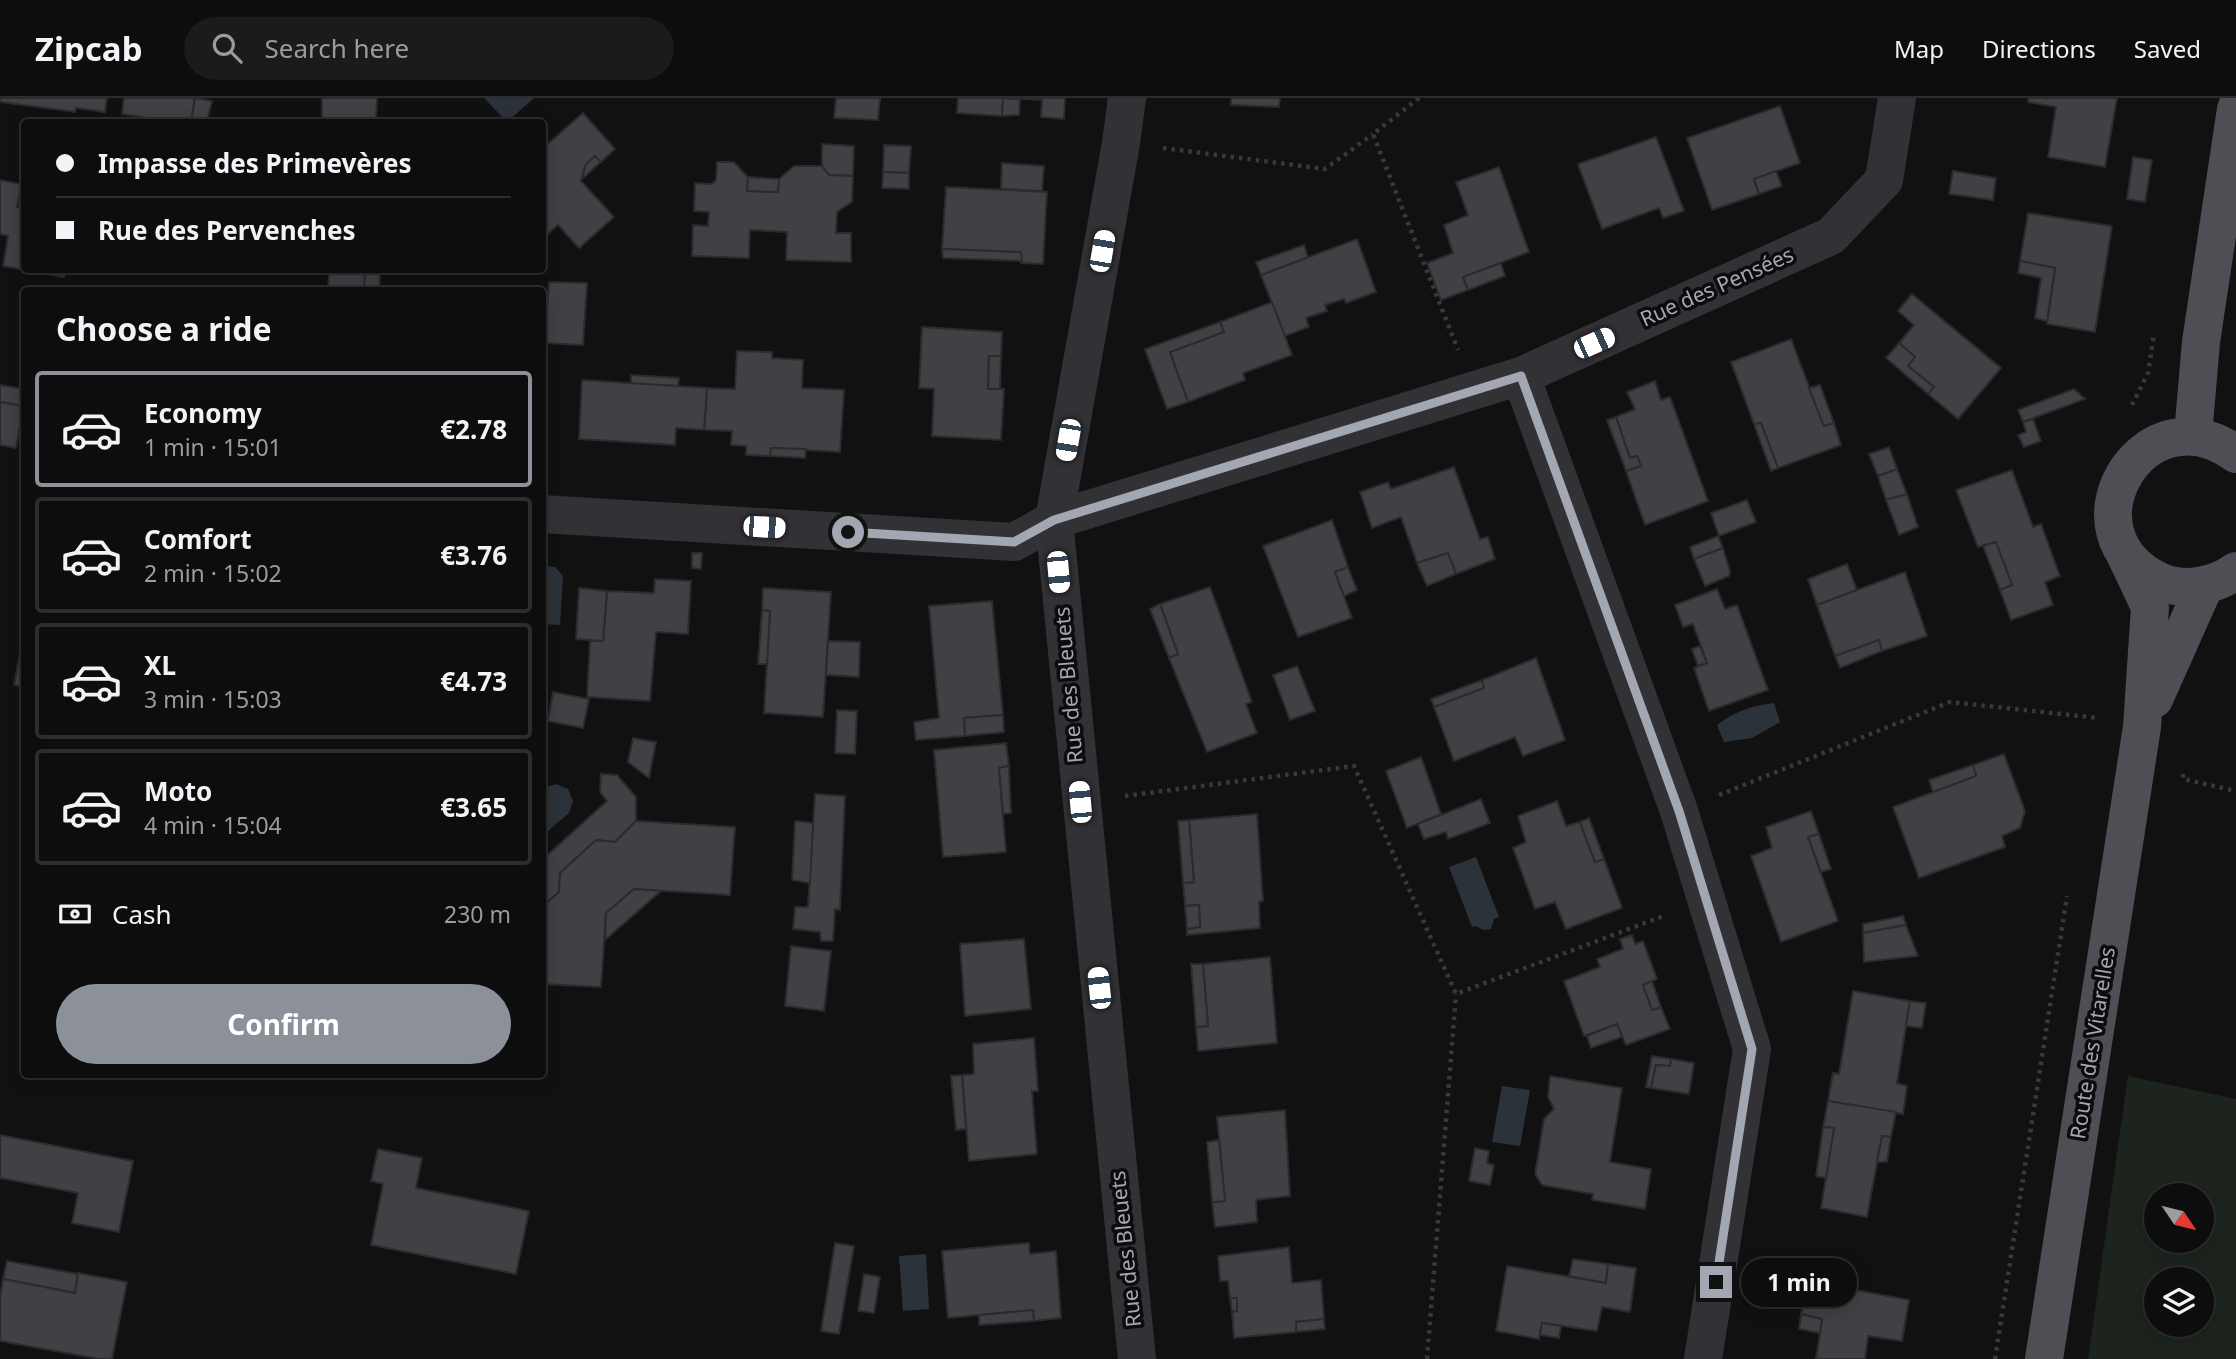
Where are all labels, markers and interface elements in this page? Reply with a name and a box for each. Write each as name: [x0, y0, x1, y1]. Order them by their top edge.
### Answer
search box: [184, 17, 674, 80]
text: Zipcab: [35, 26, 142, 71]
icon: search: [208, 29, 246, 67]
text: Search here: [264, 30, 409, 66]
text: Map: [1894, 32, 1944, 65]
text: Directions: [1982, 32, 2096, 65]
text: Saved: [2134, 32, 2201, 65]
text: Impasse des Primevères: [98, 145, 412, 181]
text: Rue des Pervenches: [98, 212, 355, 248]
car: [1089, 228, 1116, 274]
street label: Rue des Pensées: [1636, 240, 1798, 332]
text: Choose a ride: [56, 307, 272, 350]
car: [1571, 325, 1618, 361]
text: Economy: [144, 395, 262, 431]
icon: car: [60, 398, 123, 461]
text: €2.78: [440, 411, 507, 447]
car: [1055, 417, 1082, 463]
text: 1 min · 15:01: [144, 431, 282, 463]
car: [743, 515, 786, 539]
route start: [832, 516, 864, 548]
text: Comfort: [144, 521, 252, 557]
icon: car: [60, 524, 123, 587]
text: €3.76: [440, 537, 507, 573]
car: [1046, 550, 1071, 594]
text: 2 min · 15:02: [144, 557, 282, 589]
street label: Rue des Bleuets: [1047, 606, 1089, 765]
text: XL: [144, 647, 176, 683]
icon: car: [60, 650, 123, 713]
text: €4.73: [440, 663, 507, 699]
text: 3 min · 15:03: [144, 683, 282, 715]
text: Moto: [144, 773, 212, 809]
icon: car: [60, 776, 123, 839]
car: [1068, 780, 1093, 824]
text: €3.65: [440, 789, 507, 825]
text: 4 min · 15:04: [144, 809, 282, 841]
icon: cash: [56, 895, 94, 933]
text: Cash: [112, 896, 172, 932]
text: 230 m: [444, 898, 511, 930]
street label: Route des Vitarelles: [2063, 945, 2121, 1141]
car: [1087, 966, 1112, 1010]
button: Confirm: [56, 984, 511, 1064]
street label: Rue des Bleuets: [1103, 1170, 1147, 1329]
north arrow: [2144, 1183, 2214, 1253]
map controls: [2144, 1183, 2214, 1337]
callout: 1 min: [1740, 1258, 1856, 1306]
route end: [1700, 1266, 1732, 1298]
text: 1 min: [1767, 1266, 1831, 1298]
button: layers: [2144, 1267, 2214, 1337]

